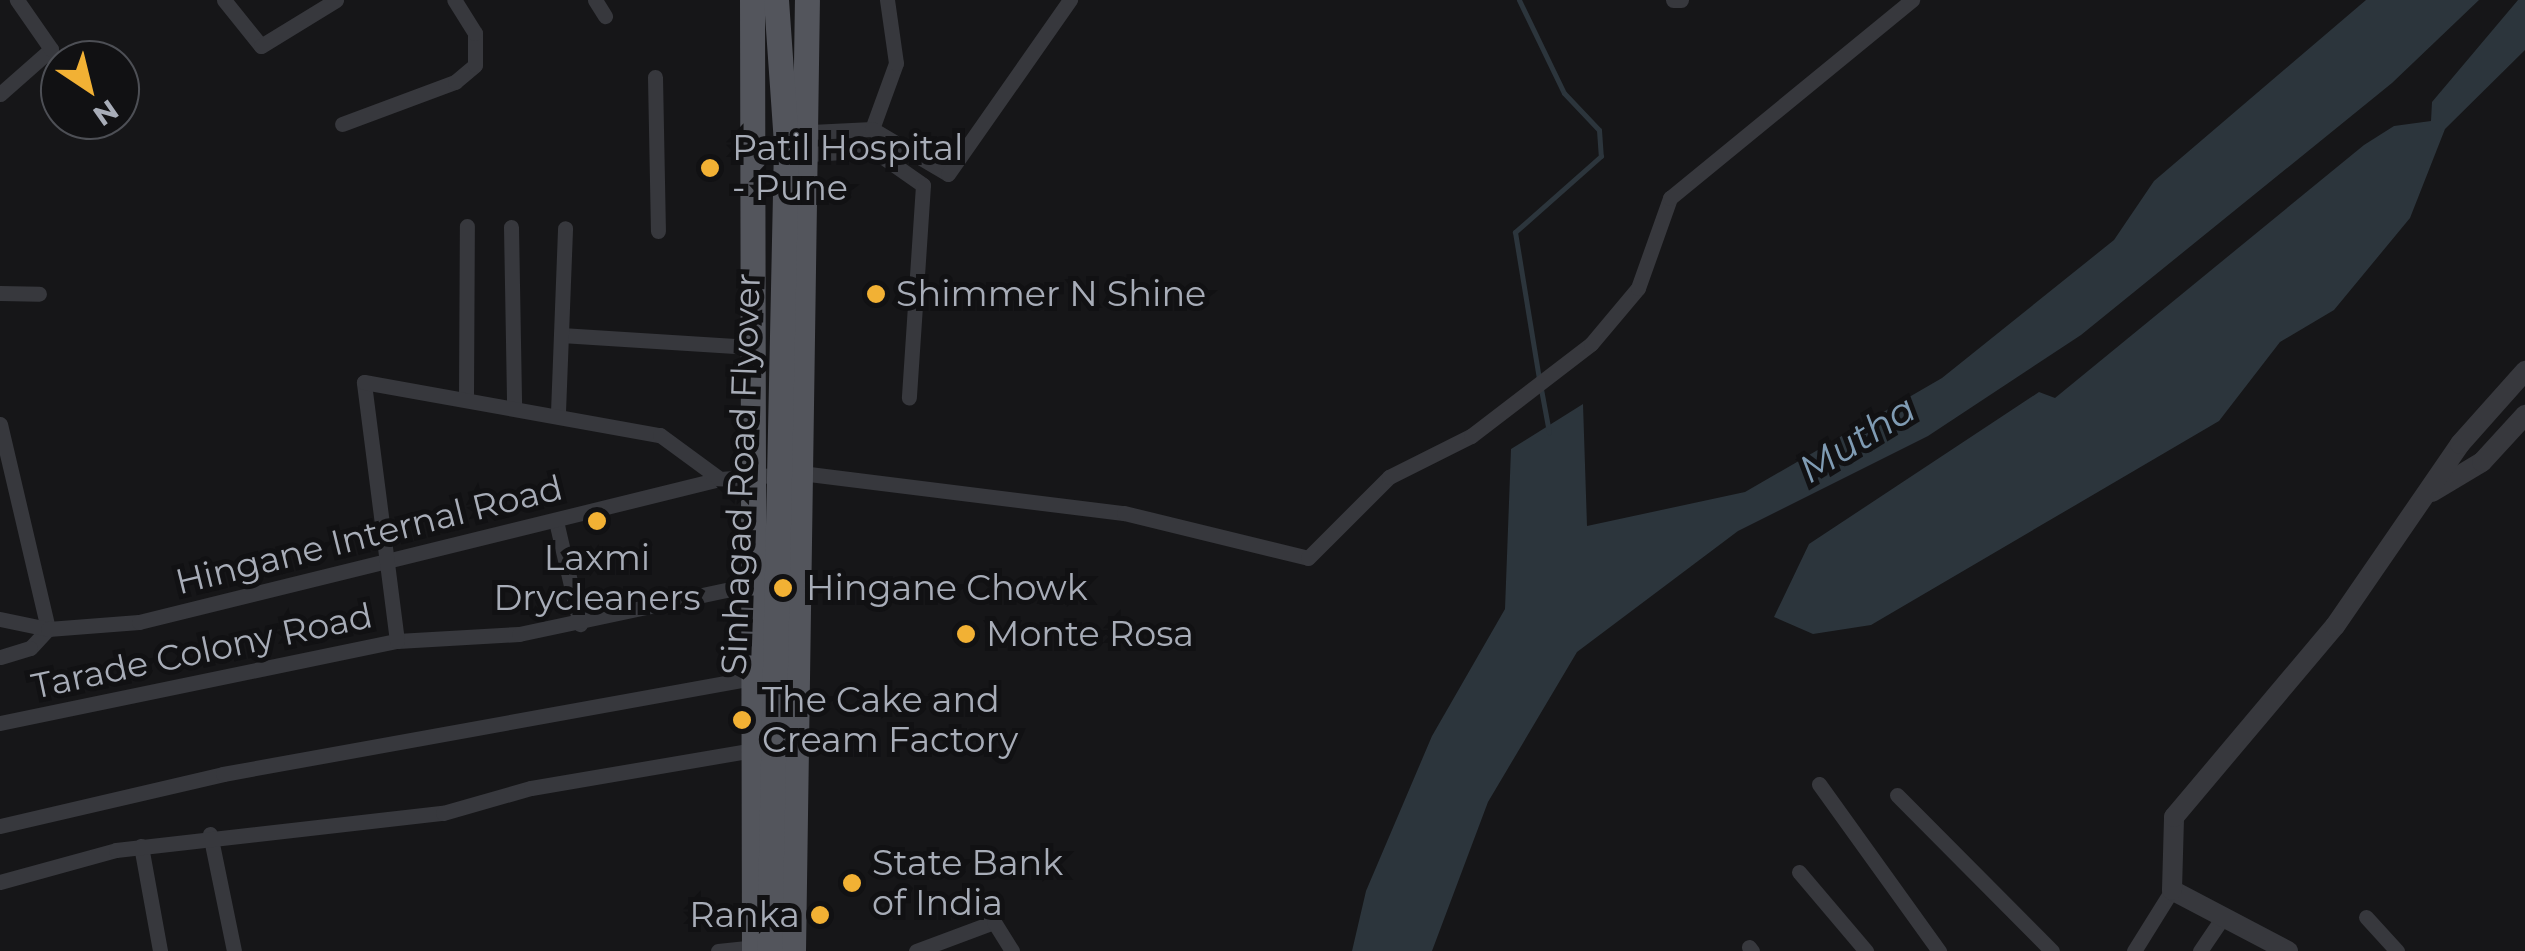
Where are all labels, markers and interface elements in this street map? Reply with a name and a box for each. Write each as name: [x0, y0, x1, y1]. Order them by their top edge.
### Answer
north arrow: [40, 40, 140, 140]
text: N: [87, 93, 125, 133]
place label: Patil Hospital - Pune: [732, 127, 963, 209]
marker: Patil Hospital - Pune: [697, 155, 723, 181]
street label: Sinhagad Road Flyover: [713, 272, 769, 676]
place label: Shimmer N Shine: [896, 273, 1206, 315]
marker: Shimmer N Shine: [865, 283, 887, 305]
water label: Mutha: [1790, 386, 1924, 492]
street label: Hingane Internal Road: [171, 467, 567, 603]
marker: Laxmi Drycleaners: [586, 510, 608, 532]
place label: Laxmi Drycleaners: [493, 537, 701, 619]
place label: Hingane Chowk: [806, 567, 1088, 609]
marker: Hingane Chowk: [770, 575, 796, 601]
street label: Tarade Colony Road: [28, 594, 376, 708]
place label: Monte Rosa: [986, 613, 1194, 655]
marker: Monte Rosa: [955, 623, 977, 645]
place label: The Cake and Cream Factory: [762, 679, 1018, 761]
marker: The Cake and Cream Factory: [731, 709, 753, 731]
place label: State Bank of India: [872, 842, 1063, 924]
marker: State Bank of India: [841, 872, 863, 894]
place label: Ranka: [689, 894, 800, 936]
marker: Ranka: [809, 904, 831, 926]

